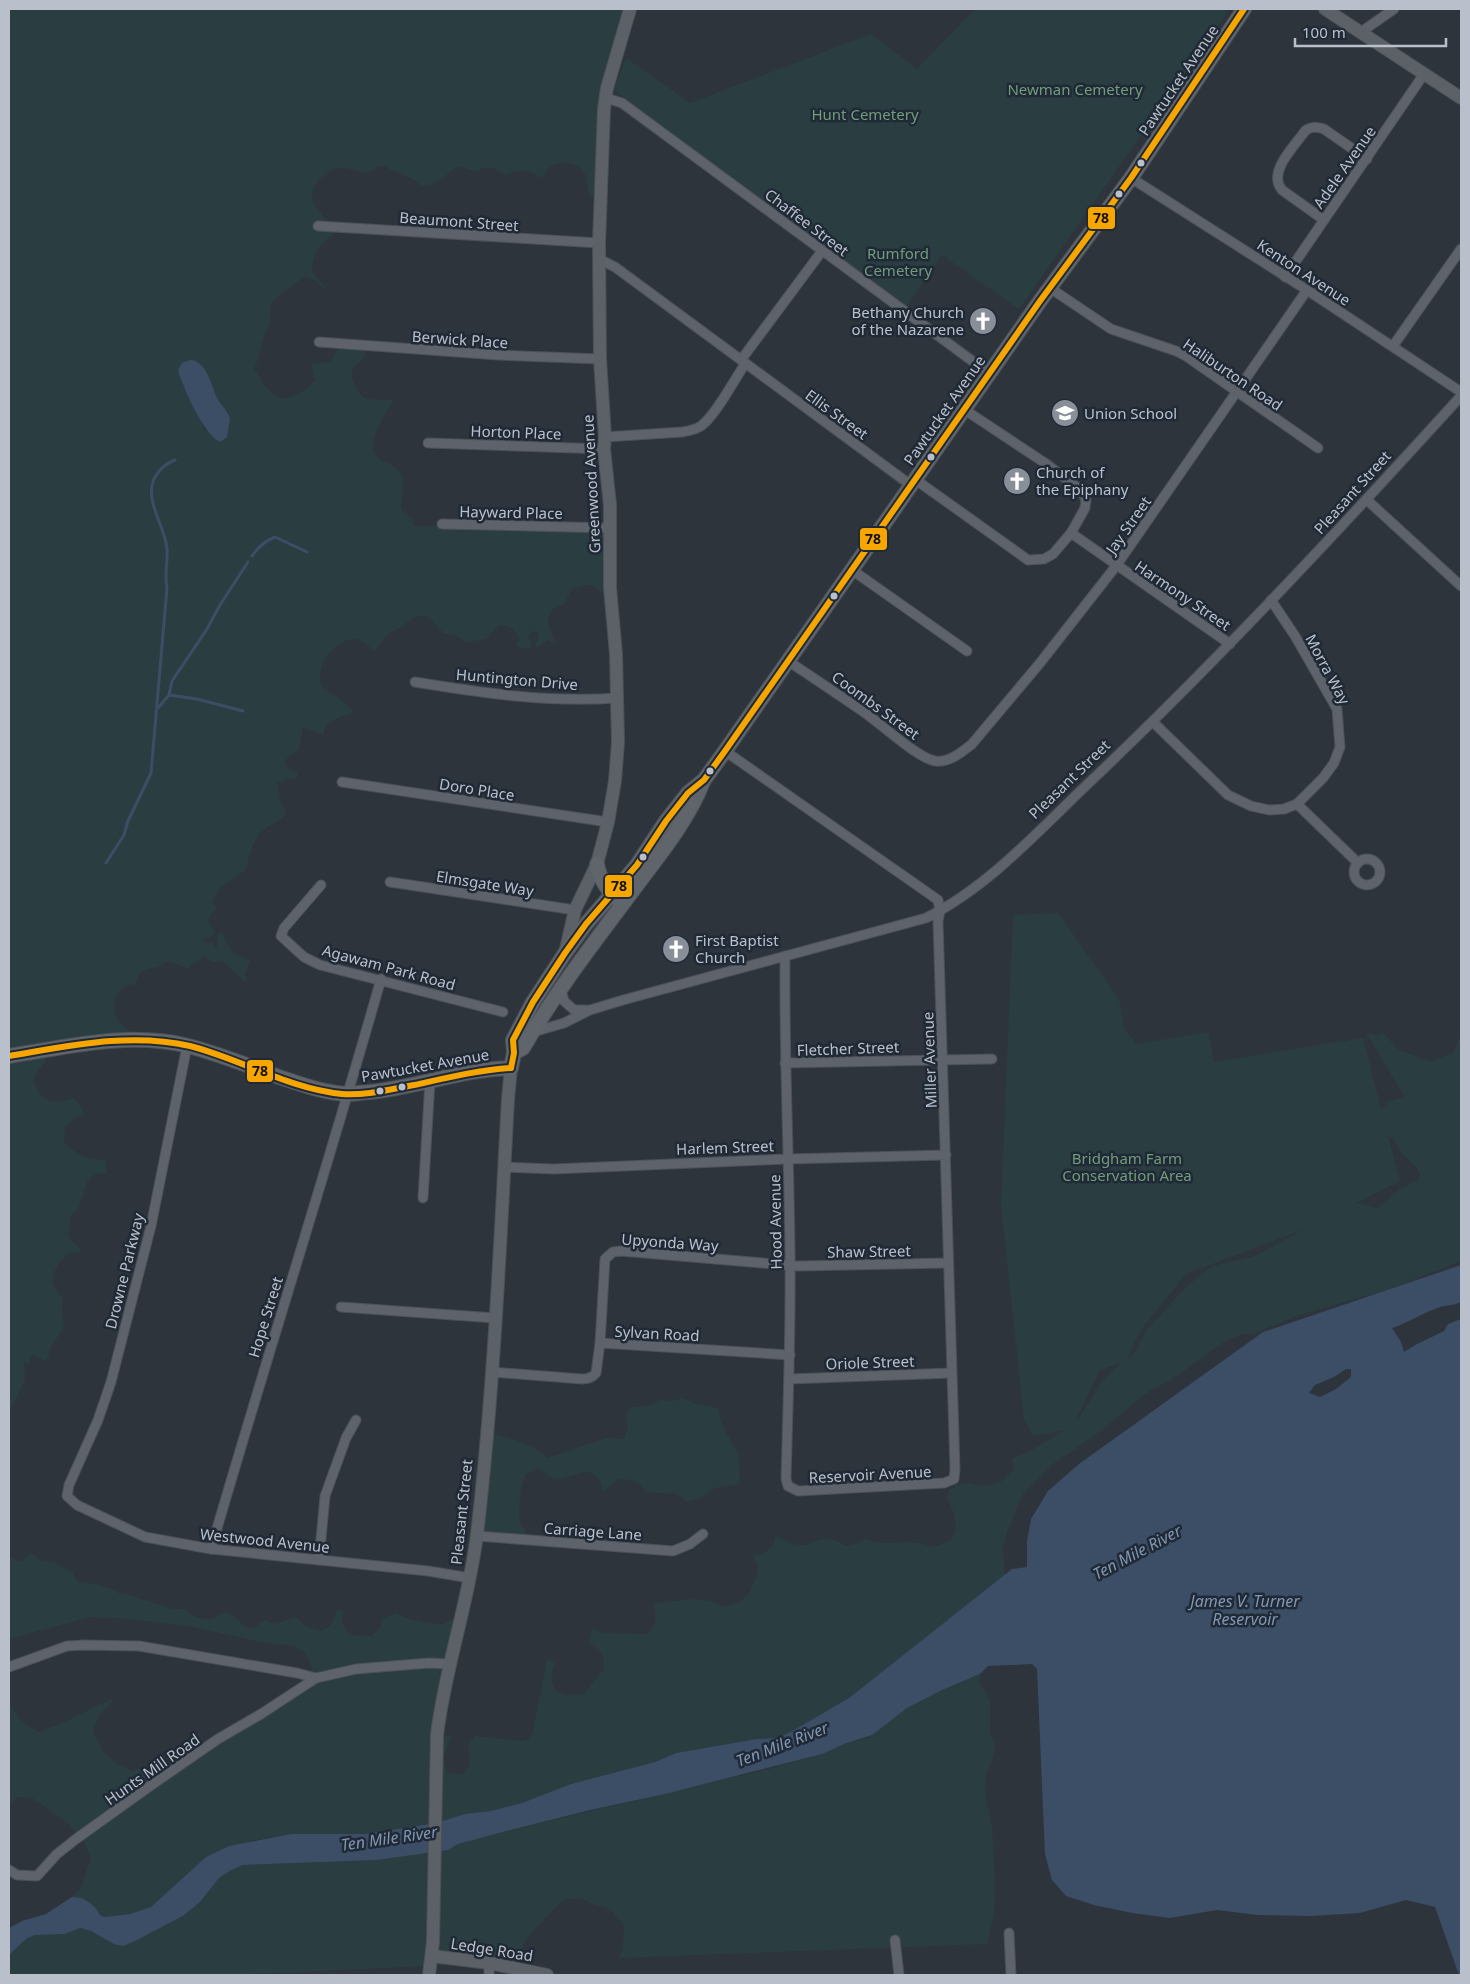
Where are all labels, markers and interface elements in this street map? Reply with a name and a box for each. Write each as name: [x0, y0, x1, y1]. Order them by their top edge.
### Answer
scale bar: [1295, 15, 1446, 47]
street label: Pawtucket Avenue: [1133, 21, 1223, 139]
text: 100 m: [1302, 22, 1346, 42]
park label: Newman Cemetery: [1007, 79, 1143, 99]
park label: Hunt Cemetery: [811, 104, 919, 124]
street label: Adele Avenue: [1308, 122, 1380, 212]
unlabelled marker: [1136, 158, 1146, 168]
street label: Chaffee Street: [761, 184, 853, 260]
unlabelled marker: [1114, 189, 1124, 199]
line badge: 78: [1087, 206, 1116, 230]
street label: Beaumont Street: [399, 207, 520, 235]
text: 78: [1093, 208, 1109, 227]
street label: Kenton Avenue: [1254, 234, 1354, 310]
park label: Rumford Cemetery: [864, 243, 932, 280]
place label: Bethany Church of the Nazarene: [851, 302, 964, 339]
church icon: Bethany Church of the Nazarene: [968, 306, 998, 336]
street label: Berwick Place: [411, 326, 509, 352]
street label: Haliburton Road: [1179, 333, 1287, 415]
street label: Pawtucket Avenue: [899, 351, 989, 469]
street label: Ellis Street: [802, 384, 873, 444]
school or university icon: Union School: [1050, 398, 1080, 428]
place label: Union School: [1084, 403, 1177, 423]
street label: Greenwood Avenue: [577, 414, 605, 554]
street label: Horton Place: [470, 420, 562, 444]
street label: Pleasant Street: [1309, 446, 1395, 538]
unlabelled marker: [926, 452, 936, 462]
place label: Church of the Epiphany: [1036, 462, 1129, 499]
church icon: Church of the Epiphany: [1002, 466, 1032, 496]
street label: Jay Street: [1100, 492, 1155, 559]
street label: Hayward Place: [459, 501, 563, 523]
line badge: 78: [859, 527, 888, 551]
text: 78: [865, 529, 881, 548]
street label: Harmony Street: [1131, 556, 1235, 635]
unlabelled marker: [829, 591, 839, 601]
street label: Morra Way: [1301, 630, 1355, 708]
street label: Huntington Drive: [455, 664, 579, 694]
street label: Coombs Street: [828, 666, 924, 744]
street label: Pleasant Street: [1024, 735, 1114, 823]
unlabelled marker: [705, 766, 715, 776]
street label: Doro Place: [438, 773, 516, 805]
unlabelled marker: [638, 852, 648, 862]
street label: Elmsgate Way: [435, 865, 536, 901]
line badge: 78: [604, 874, 633, 898]
text: 78: [611, 876, 627, 895]
place label: First Baptist Church: [695, 930, 779, 967]
church icon: First Baptist Church: [661, 934, 691, 964]
street label: Agawam Park Road: [320, 940, 458, 994]
street label: Miller Avenue: [917, 1011, 941, 1109]
street label: Fletcher Street: [796, 1036, 900, 1060]
street label: Pawtucket Avenue: [359, 1044, 491, 1086]
line badge: 78: [246, 1059, 274, 1083]
text: 78: [252, 1061, 268, 1080]
unlabelled marker: [397, 1082, 407, 1092]
unlabelled marker: [375, 1086, 385, 1096]
street label: Harlem Street: [676, 1135, 775, 1159]
park label: Bridgham Farm Conservation Area: [1062, 1148, 1192, 1185]
street label: Hood Avenue: [764, 1174, 786, 1270]
street label: Drowne Parkway: [100, 1211, 148, 1331]
street label: Upyonda Way: [621, 1229, 719, 1255]
street label: Shaw Street: [827, 1240, 911, 1262]
street label: Hope Street: [243, 1274, 287, 1360]
street label: Sylvan Road: [614, 1321, 700, 1345]
street label: Oriole Street: [825, 1350, 915, 1374]
street label: Pleasant Street: [446, 1458, 477, 1566]
street label: Reservoir Avenue: [808, 1461, 932, 1487]
street label: Carriage Lane: [543, 1518, 643, 1544]
water label: Ten Mile River: [1089, 1519, 1186, 1585]
street label: Westwood Avenue: [199, 1523, 331, 1557]
water label: James V. Turner Reservoir: [1187, 1590, 1300, 1630]
water label: Ten Mile River: [733, 1716, 832, 1772]
street label: Hunts Mill Road: [101, 1729, 203, 1809]
water label: Ten Mile River: [339, 1820, 439, 1856]
street label: Ledge Road: [449, 1933, 535, 1965]

